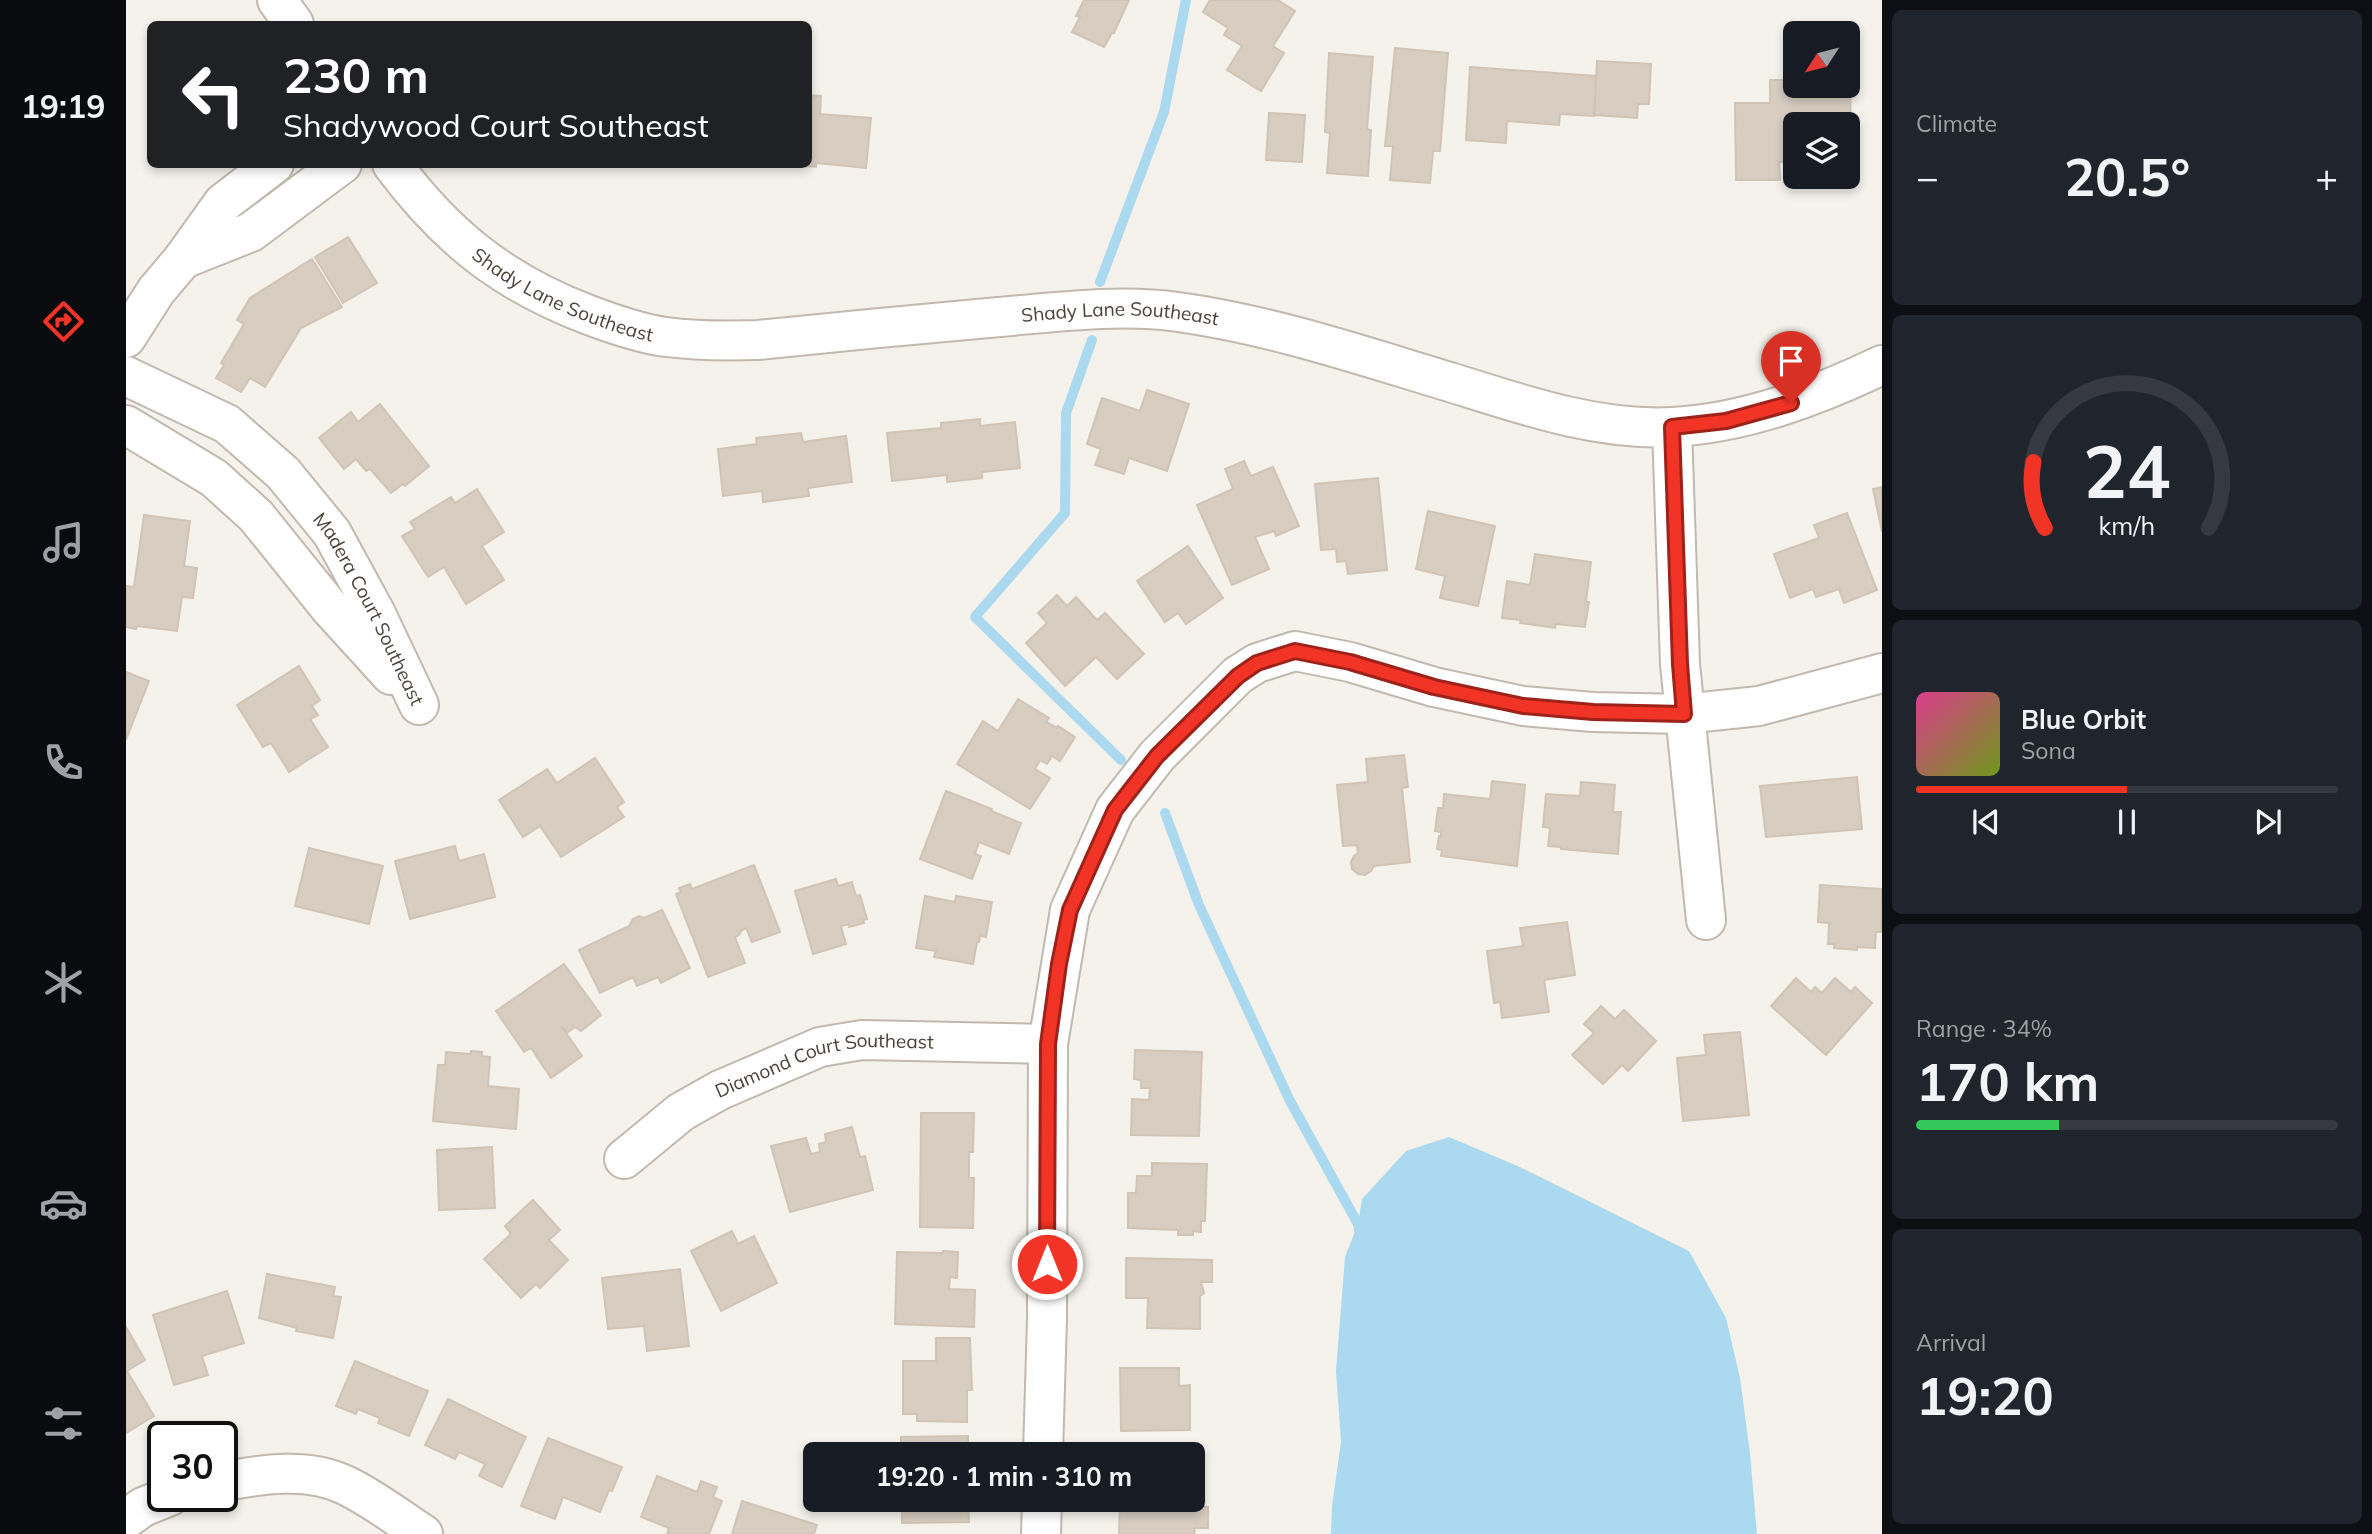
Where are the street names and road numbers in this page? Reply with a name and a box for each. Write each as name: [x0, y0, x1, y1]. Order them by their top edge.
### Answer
street label: Shady Lane Southeast: [467, 242, 656, 347]
street label: Shady Lane Southeast: [1020, 297, 1221, 331]
street label: Madera Court Southeast: [308, 507, 430, 710]
street label: Diamond Court Southeast: [711, 1027, 934, 1103]

